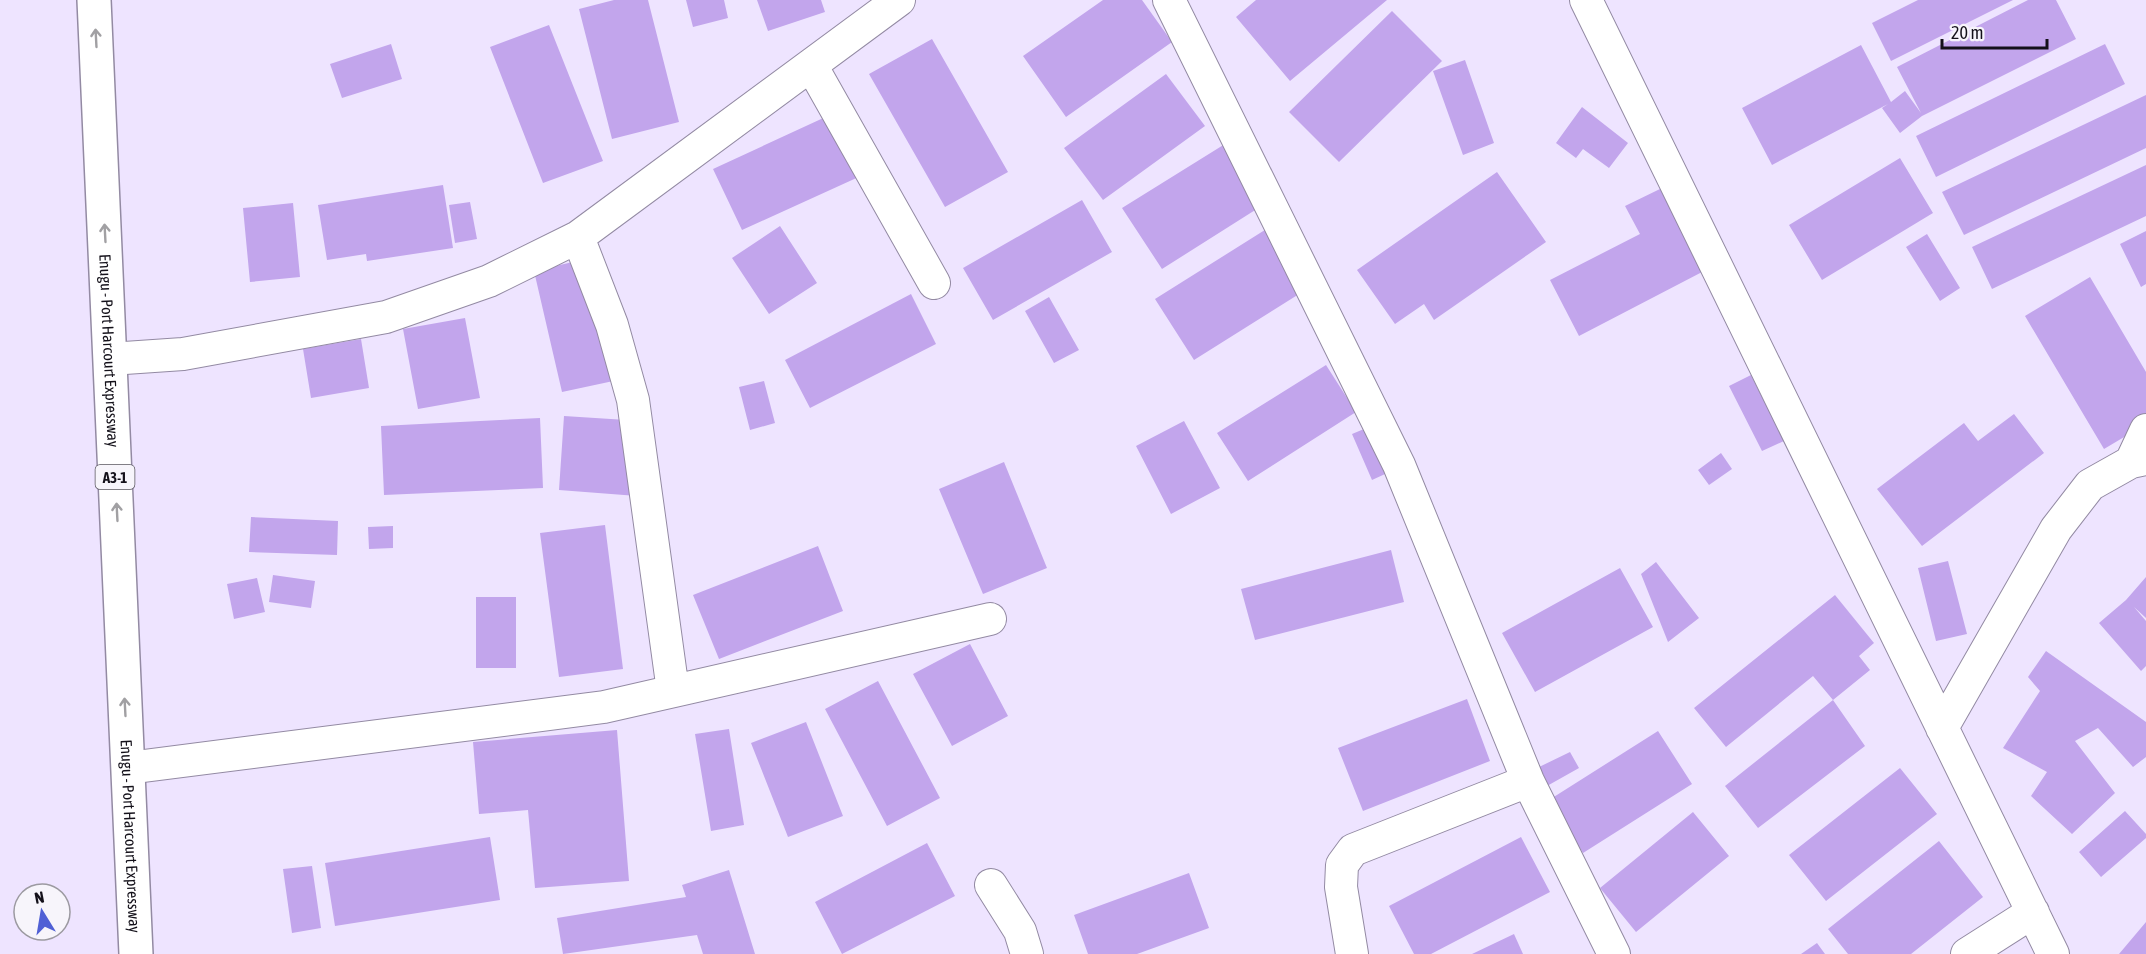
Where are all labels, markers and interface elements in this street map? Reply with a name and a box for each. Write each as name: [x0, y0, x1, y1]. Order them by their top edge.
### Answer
scale bar: [1942, 12, 2047, 50]
text: 20 m: [1951, 22, 1983, 43]
one-way arrow: [90, 29, 101, 49]
one-way arrow: [99, 224, 110, 244]
street label: Enugu - Port Harcourt Expressway: [96, 254, 123, 448]
road number: A3-1: [96, 465, 134, 489]
one-way arrow: [111, 502, 122, 522]
one-way arrow: [120, 697, 131, 717]
street label: Enugu - Port Harcourt Expressway: [118, 739, 144, 934]
north arrow: [12, 882, 72, 942]
text: N: [33, 888, 45, 907]

